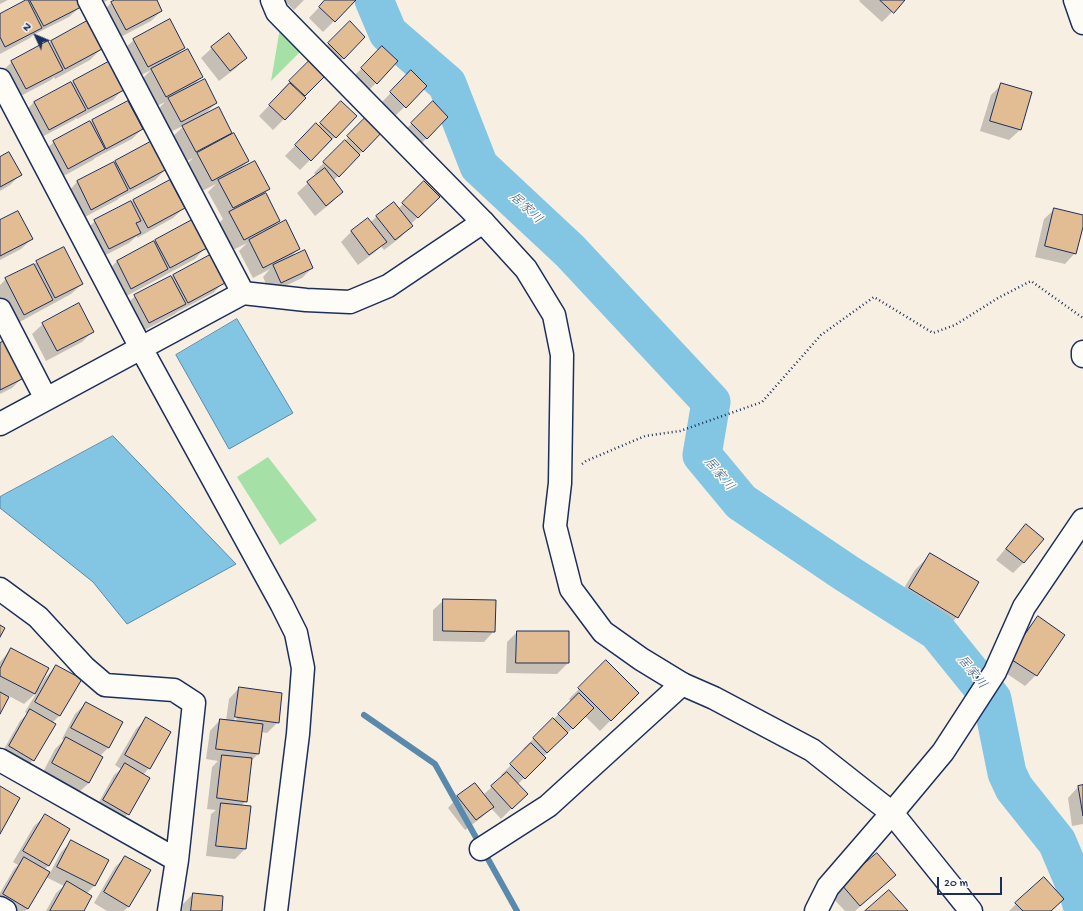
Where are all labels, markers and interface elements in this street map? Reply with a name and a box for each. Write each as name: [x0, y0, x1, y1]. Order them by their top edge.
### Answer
north arrow: [16, 16, 56, 56]
text: N: [21, 21, 34, 34]
water label: 居家川: [505, 190, 545, 228]
water label: 居家川: [699, 455, 737, 495]
water label: 居家川: [953, 653, 989, 693]
scale bar: [939, 869, 1004, 895]
text: 20 m: [944, 877, 968, 891]

